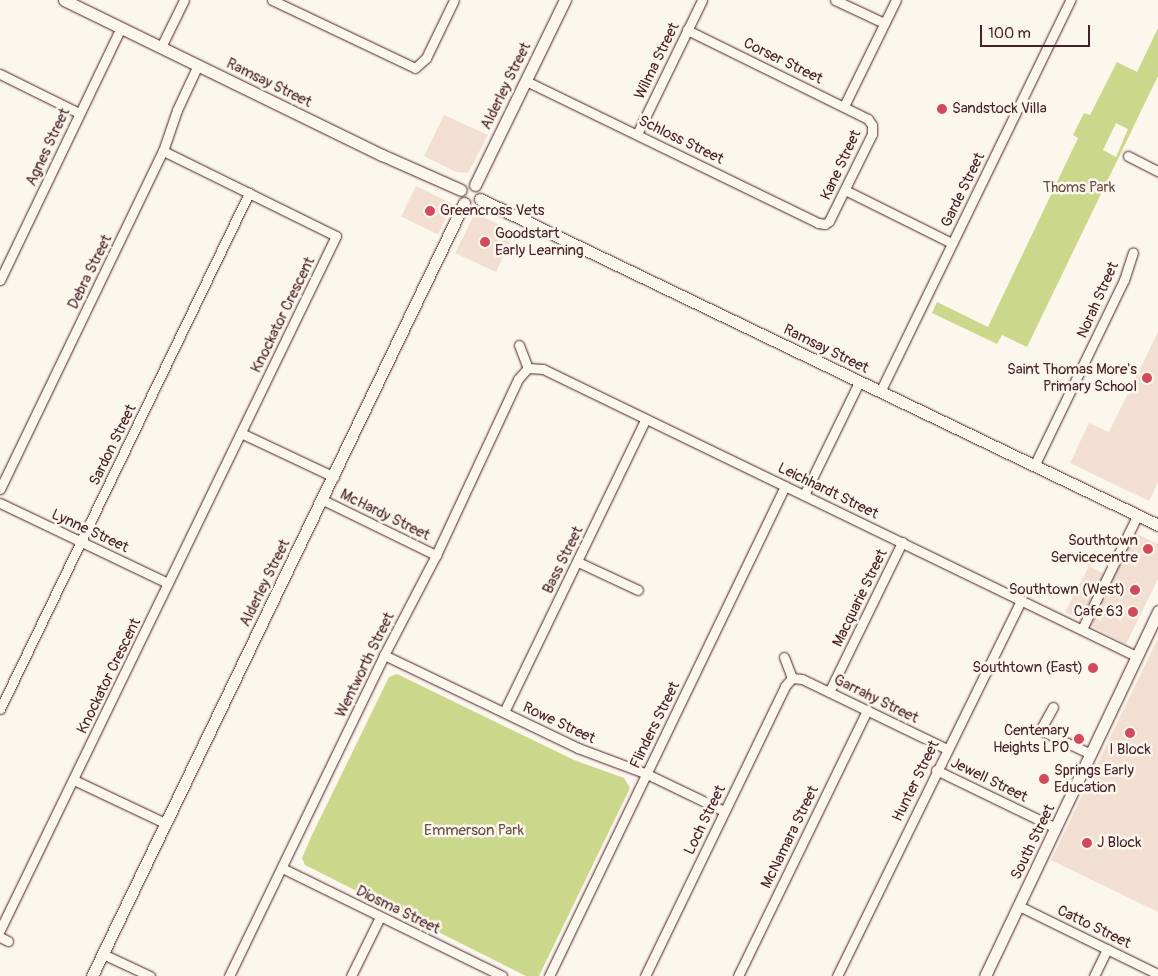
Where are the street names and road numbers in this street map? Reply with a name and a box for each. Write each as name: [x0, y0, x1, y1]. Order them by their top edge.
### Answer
street label: Wilma Street: [631, 20, 683, 102]
street label: Corser Street: [740, 34, 826, 88]
street label: Alderley Street: [477, 39, 535, 133]
street label: Ramsay Street: [223, 55, 315, 111]
street label: Agnes Street: [22, 105, 74, 189]
street label: Schloss Street: [636, 112, 726, 168]
street label: Kane Street: [817, 127, 865, 203]
street label: Garde Street: [937, 150, 989, 230]
street label: Debra Street: [64, 232, 116, 312]
street label: Knockator Crescent: [247, 254, 319, 376]
street label: Norah Street: [1073, 259, 1123, 341]
street label: Ramsay Street: [780, 321, 872, 377]
street label: Sardon Street: [86, 401, 140, 489]
street label: Leichhardt Street: [775, 459, 881, 523]
street label: McHardy Street: [337, 486, 433, 544]
street label: Lynne Street: [49, 505, 131, 557]
street label: Bass Street: [539, 523, 587, 597]
street label: Alderley Street: [236, 536, 294, 630]
street label: Macquarie Street: [829, 546, 891, 650]
street label: Wentworth Street: [332, 609, 398, 721]
street label: Knockator Crescent: [73, 615, 145, 737]
street label: Garrahy Street: [831, 671, 921, 727]
street label: Flinders Street: [626, 679, 684, 771]
street label: Rowe Street: [520, 698, 598, 748]
street label: Hunter Street: [889, 737, 943, 825]
street label: Jewell Street: [948, 754, 1030, 806]
street label: Loch Street: [680, 782, 730, 858]
street label: McNamara Street: [757, 783, 823, 891]
street label: South Street: [1007, 801, 1059, 883]
street label: Diosma Street: [353, 882, 443, 938]
street label: Catto Street: [1054, 901, 1134, 953]

